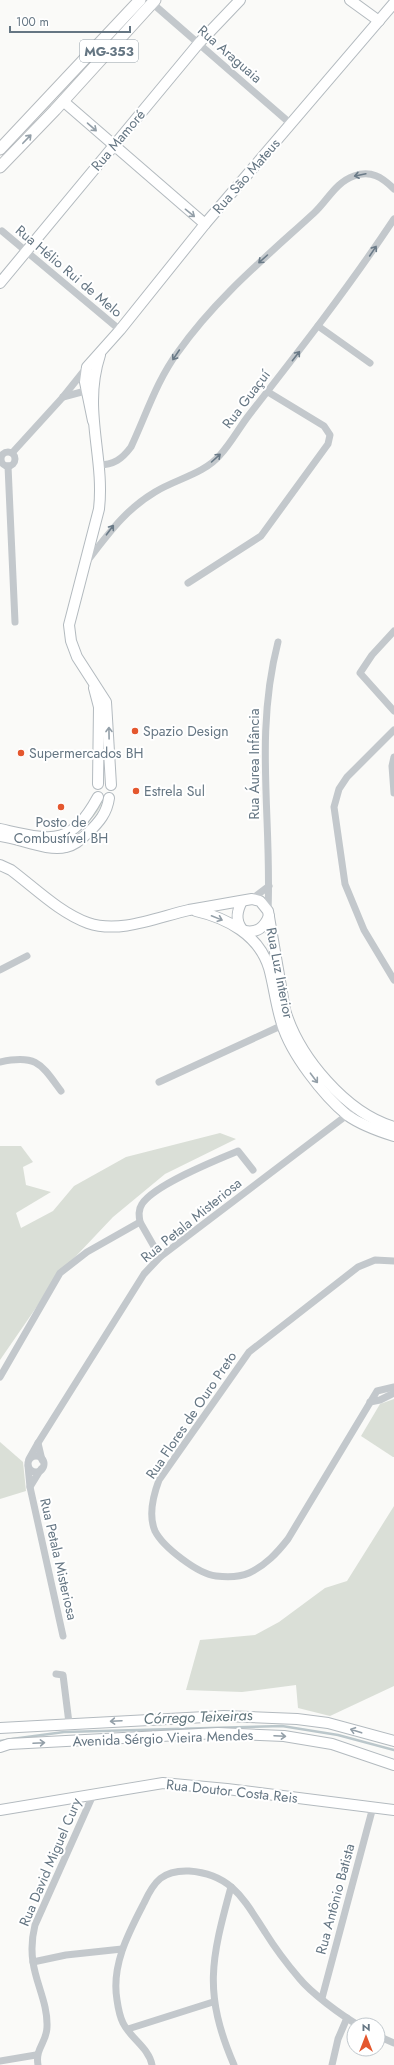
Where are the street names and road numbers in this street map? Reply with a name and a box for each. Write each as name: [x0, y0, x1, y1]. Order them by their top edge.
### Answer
street label: Rua Araguaia: [193, 20, 267, 88]
road number: MG-353: [80, 40, 138, 62]
street label: Rua Mamoré: [86, 105, 150, 175]
street label: Rua São Mateus: [208, 134, 285, 218]
street label: Rua Hélio Rui de Melo: [11, 220, 127, 322]
street label: Rua Guaçuí: [217, 364, 275, 432]
street label: Rua Áurea Infância: [244, 708, 264, 820]
street label: Rua Luz Interior: [261, 926, 299, 1020]
street label: Rua Petala Misteriosa: [136, 1173, 246, 1267]
street label: Rua Flores de Ouro Preto: [141, 1347, 241, 1483]
street label: Rua Petala Misteriosa: [35, 1496, 83, 1622]
street label: Avenida Sérgio Vieira Mendes: [72, 1725, 254, 1751]
street label: Rua Doutor Costa Reis: [165, 1774, 299, 1808]
street label: Rua David Miguel Cury: [14, 1794, 86, 1929]
street label: Rua Antônio Batista: [311, 1841, 359, 1957]

